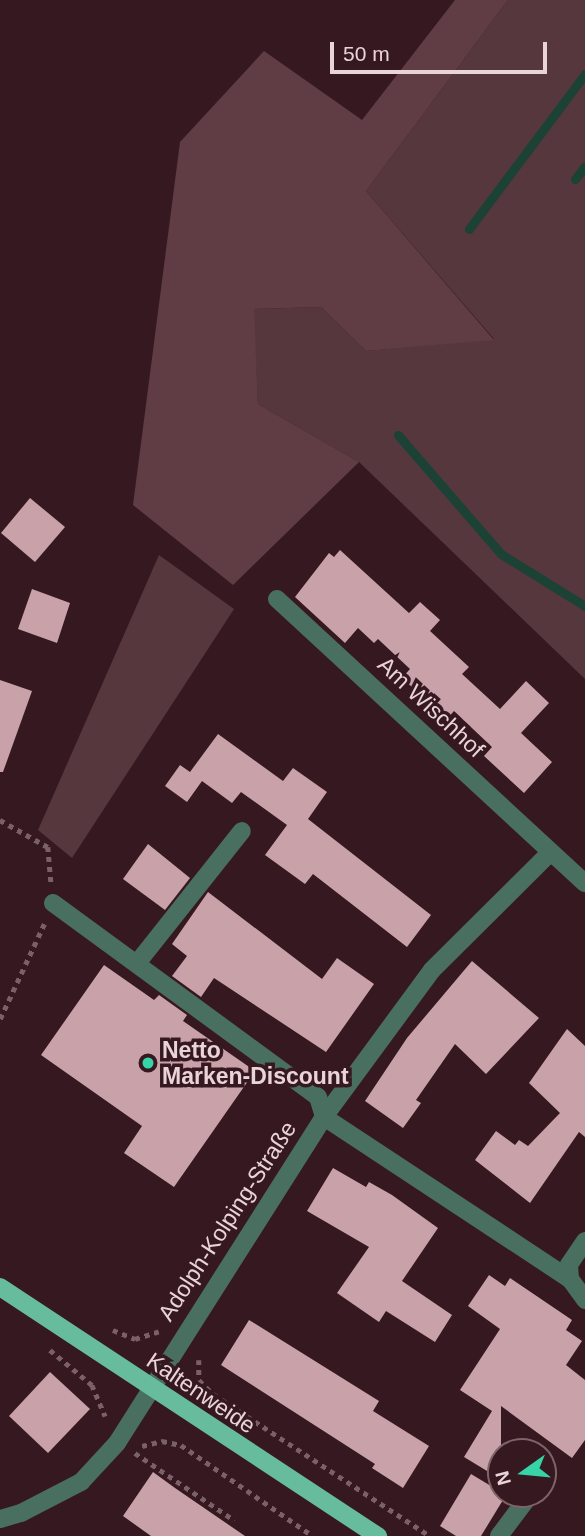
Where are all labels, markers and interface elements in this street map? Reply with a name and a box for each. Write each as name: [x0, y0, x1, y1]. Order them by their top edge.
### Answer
scale bar: [333, 28, 550, 72]
text: 50 m: [343, 42, 390, 65]
street label: Am Wischhof: [372, 651, 490, 763]
place label: Netto Marken-Discount: [162, 1036, 349, 1090]
marker: Netto Marken-Discount: [140, 1055, 156, 1071]
street label: Adolph-Kolping-Straße: [152, 1116, 302, 1326]
street label: Kaltenweide: [141, 1347, 261, 1439]
north arrow: [487, 1438, 557, 1508]
text: N: [491, 1469, 515, 1487]

